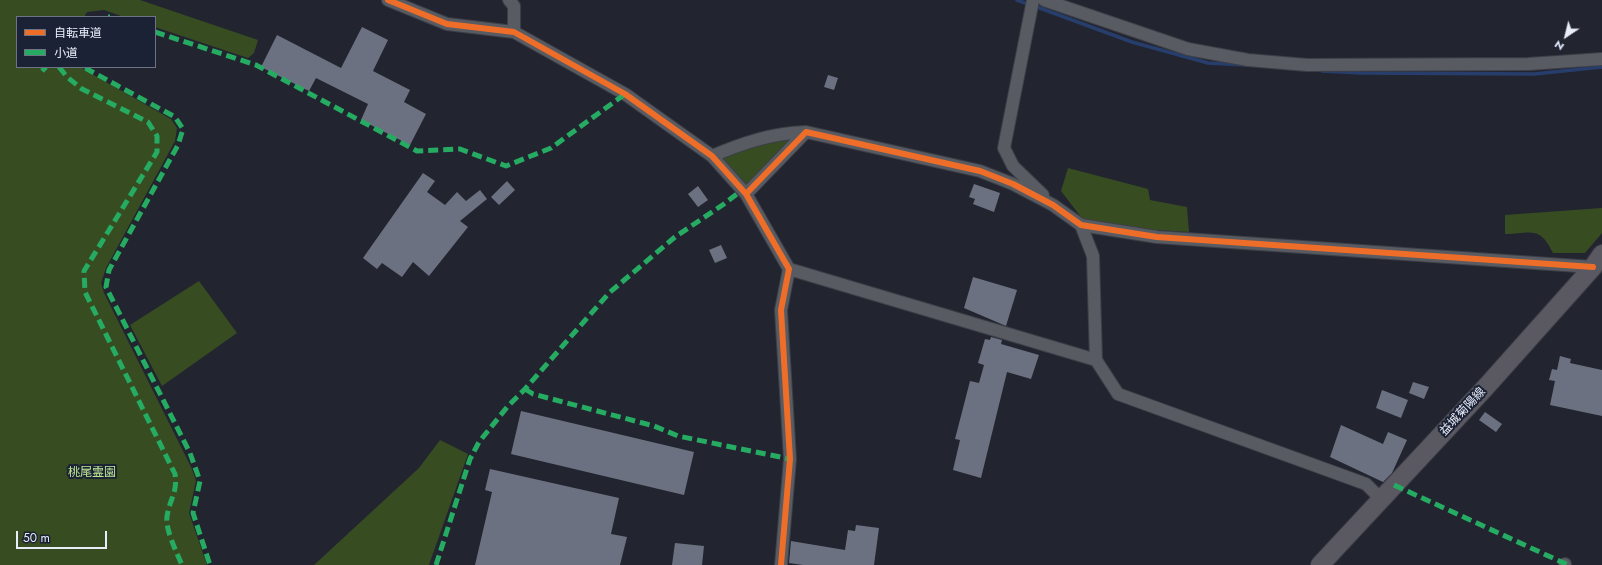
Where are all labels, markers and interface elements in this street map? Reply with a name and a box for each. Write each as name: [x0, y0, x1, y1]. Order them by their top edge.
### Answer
legend: [16, 16, 156, 68]
north arrow: [1546, 16, 1586, 56]
text: 自転車道: [54, 24, 102, 42]
text: N: [1551, 37, 1567, 55]
text: 小道: [54, 44, 78, 62]
street label: 益城菊陽線: [1437, 385, 1489, 439]
park label: 桃尾霊園: [68, 466, 116, 480]
scale bar: [18, 523, 109, 549]
text: 50 m: [23, 529, 50, 547]

